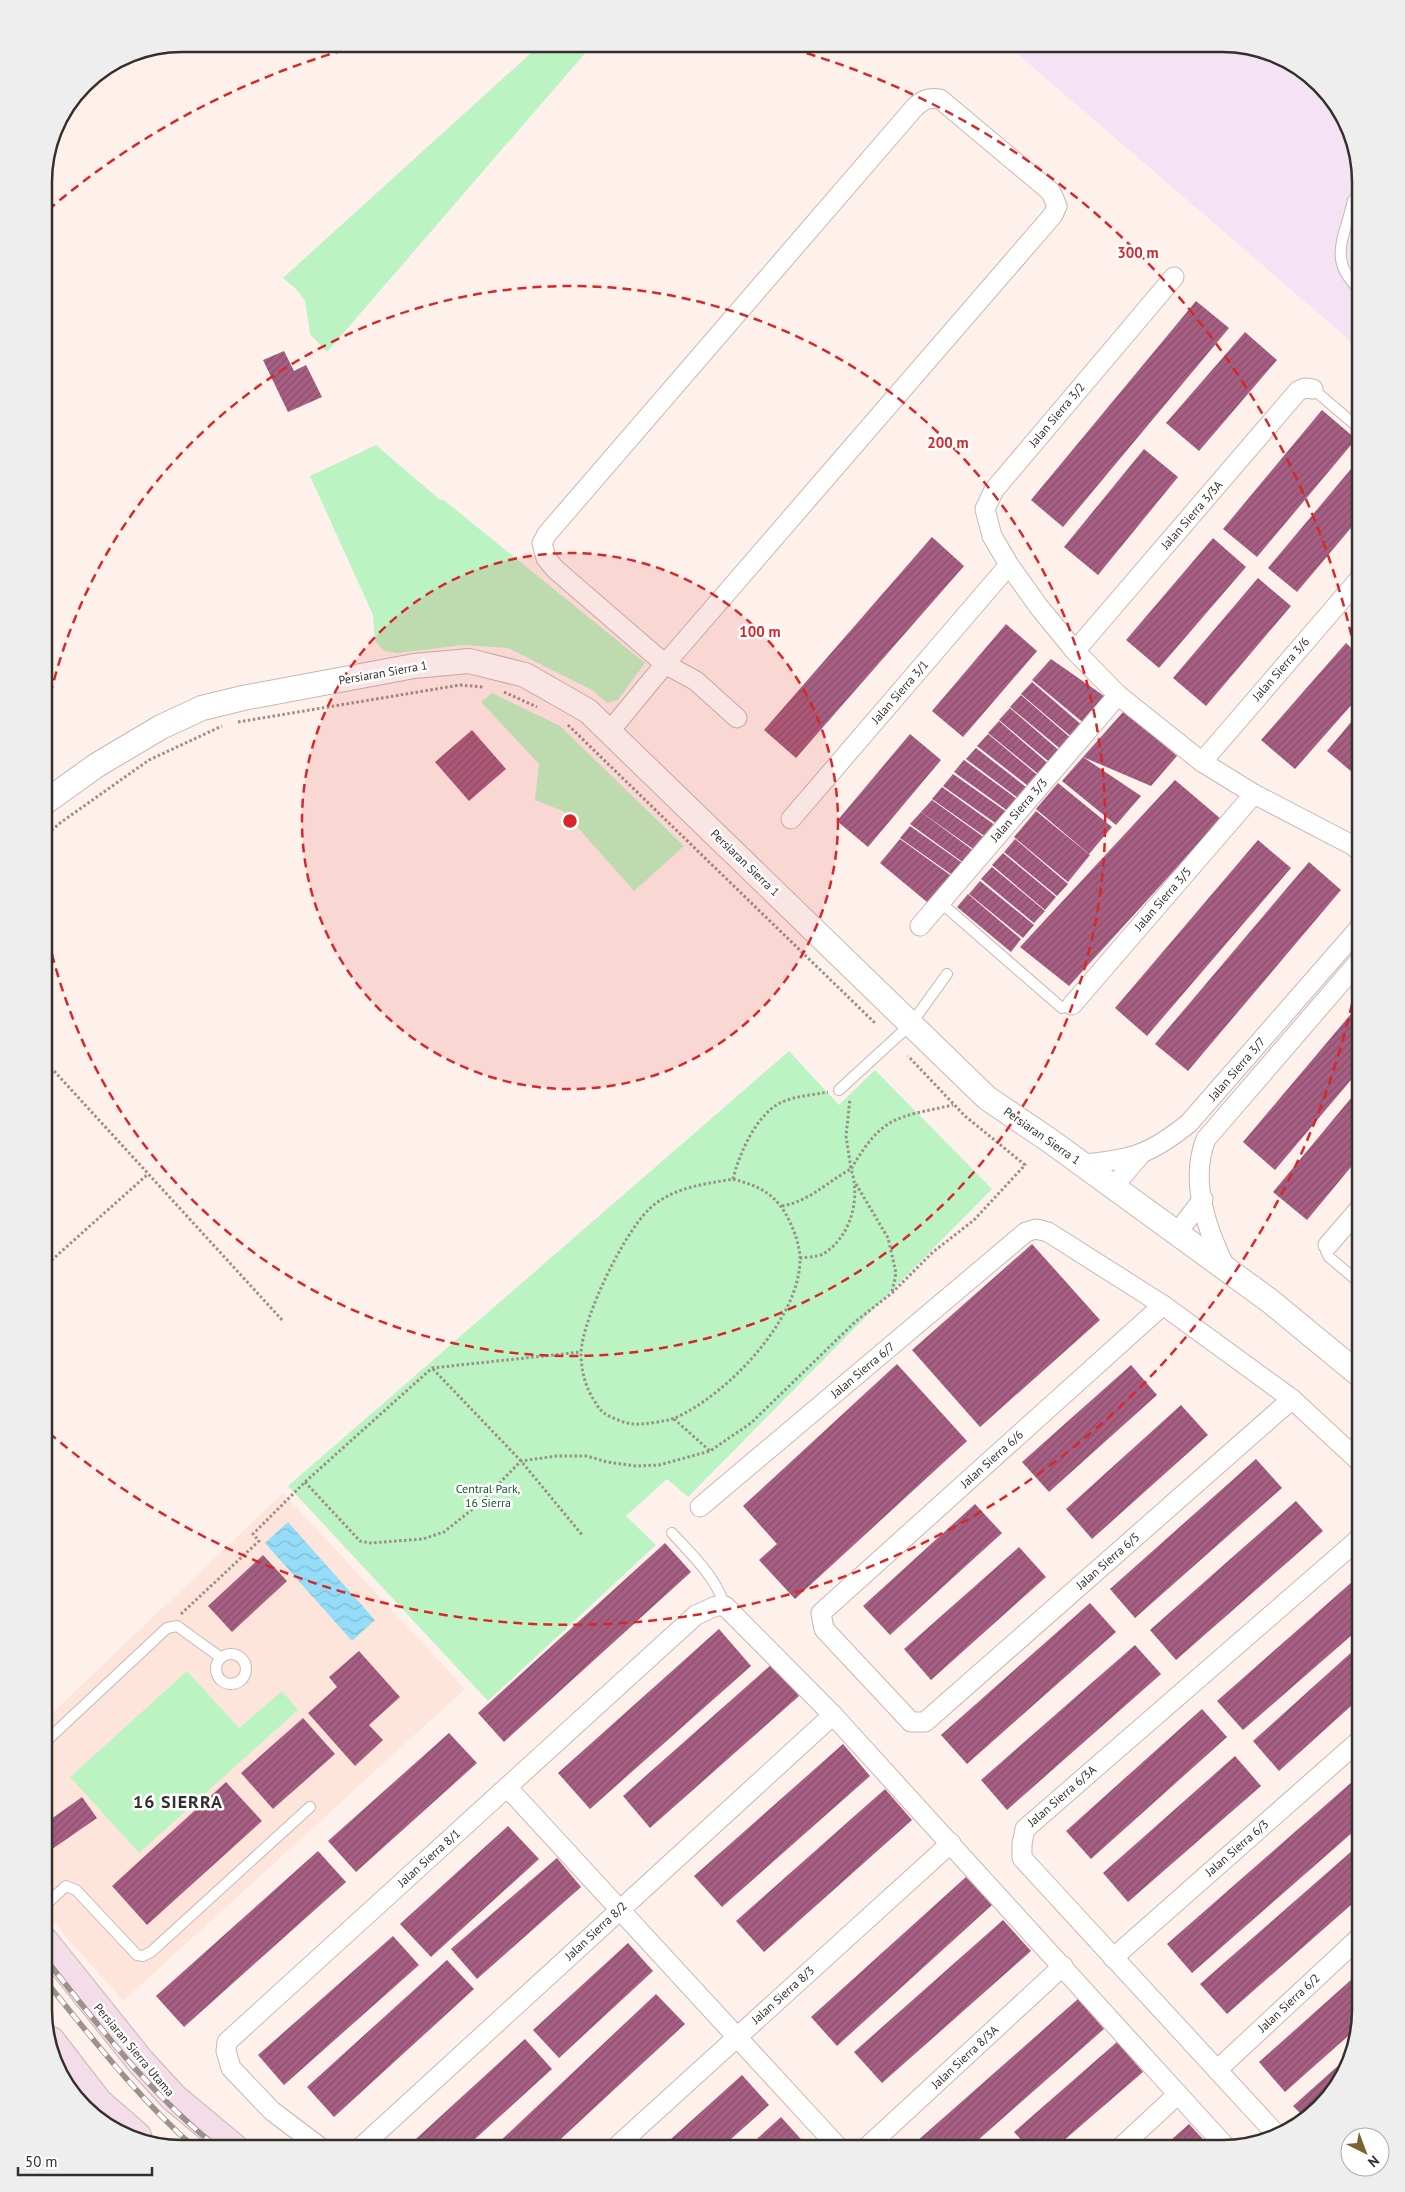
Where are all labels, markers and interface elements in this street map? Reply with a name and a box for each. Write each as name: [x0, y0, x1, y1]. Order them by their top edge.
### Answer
text: 300 m: [1117, 243, 1159, 262]
street label: Jalan Sierra 3/2: [1025, 380, 1088, 451]
text: 200 m: [927, 433, 969, 452]
street label: Jalan Sierra 3/3A: [1157, 477, 1226, 553]
text: 100 m: [739, 622, 781, 641]
street label: Jalan Sierra 3/6: [1248, 634, 1312, 704]
street label: Persiaran Sierra 1: [337, 657, 429, 688]
street label: Jalan Sierra 3/1: [867, 657, 931, 727]
street label: Jalan Sierra 3/3: [986, 775, 1050, 845]
centre of rings: [561, 812, 579, 830]
street label: Persiaran Sierra 1: [708, 826, 783, 899]
street label: Jalan Sierra 3/5: [1130, 864, 1194, 934]
street label: Jalan Sierra 3/7: [1204, 1034, 1268, 1104]
street label: Persiaran Sierra 1: [1001, 1104, 1083, 1168]
street label: Jalan Sierra 6/7: [827, 1338, 898, 1401]
street label: Jalan Sierra 6/6: [957, 1427, 1026, 1491]
park label: Central Park, 16 Sierra: [456, 1481, 521, 1510]
street label: Jalan Sierra 6/5: [1072, 1529, 1142, 1593]
street label: Jalan Sierra 6/3A: [1024, 1762, 1099, 1830]
district label: 16 SIERRA: [133, 1790, 223, 1813]
street label: Jalan Sierra 6/3: [1201, 1816, 1271, 1880]
street label: Jalan Sierra 8/1: [394, 1826, 463, 1890]
street label: Jalan Sierra 8/2: [561, 1898, 630, 1964]
street label: Jalan Sierra 8/3: [748, 1963, 817, 2027]
street label: Jalan Sierra 6/2: [1254, 1970, 1323, 2036]
street label: Persiaran Sierra Utama: [91, 2000, 178, 2099]
street label: Jalan Sierra 8/3A: [927, 2022, 1001, 2092]
north arrow: [1340, 2127, 1390, 2177]
scale bar: [18, 2144, 151, 2176]
text: 50 m: [25, 2152, 58, 2171]
text: N: [1364, 2152, 1383, 2171]

